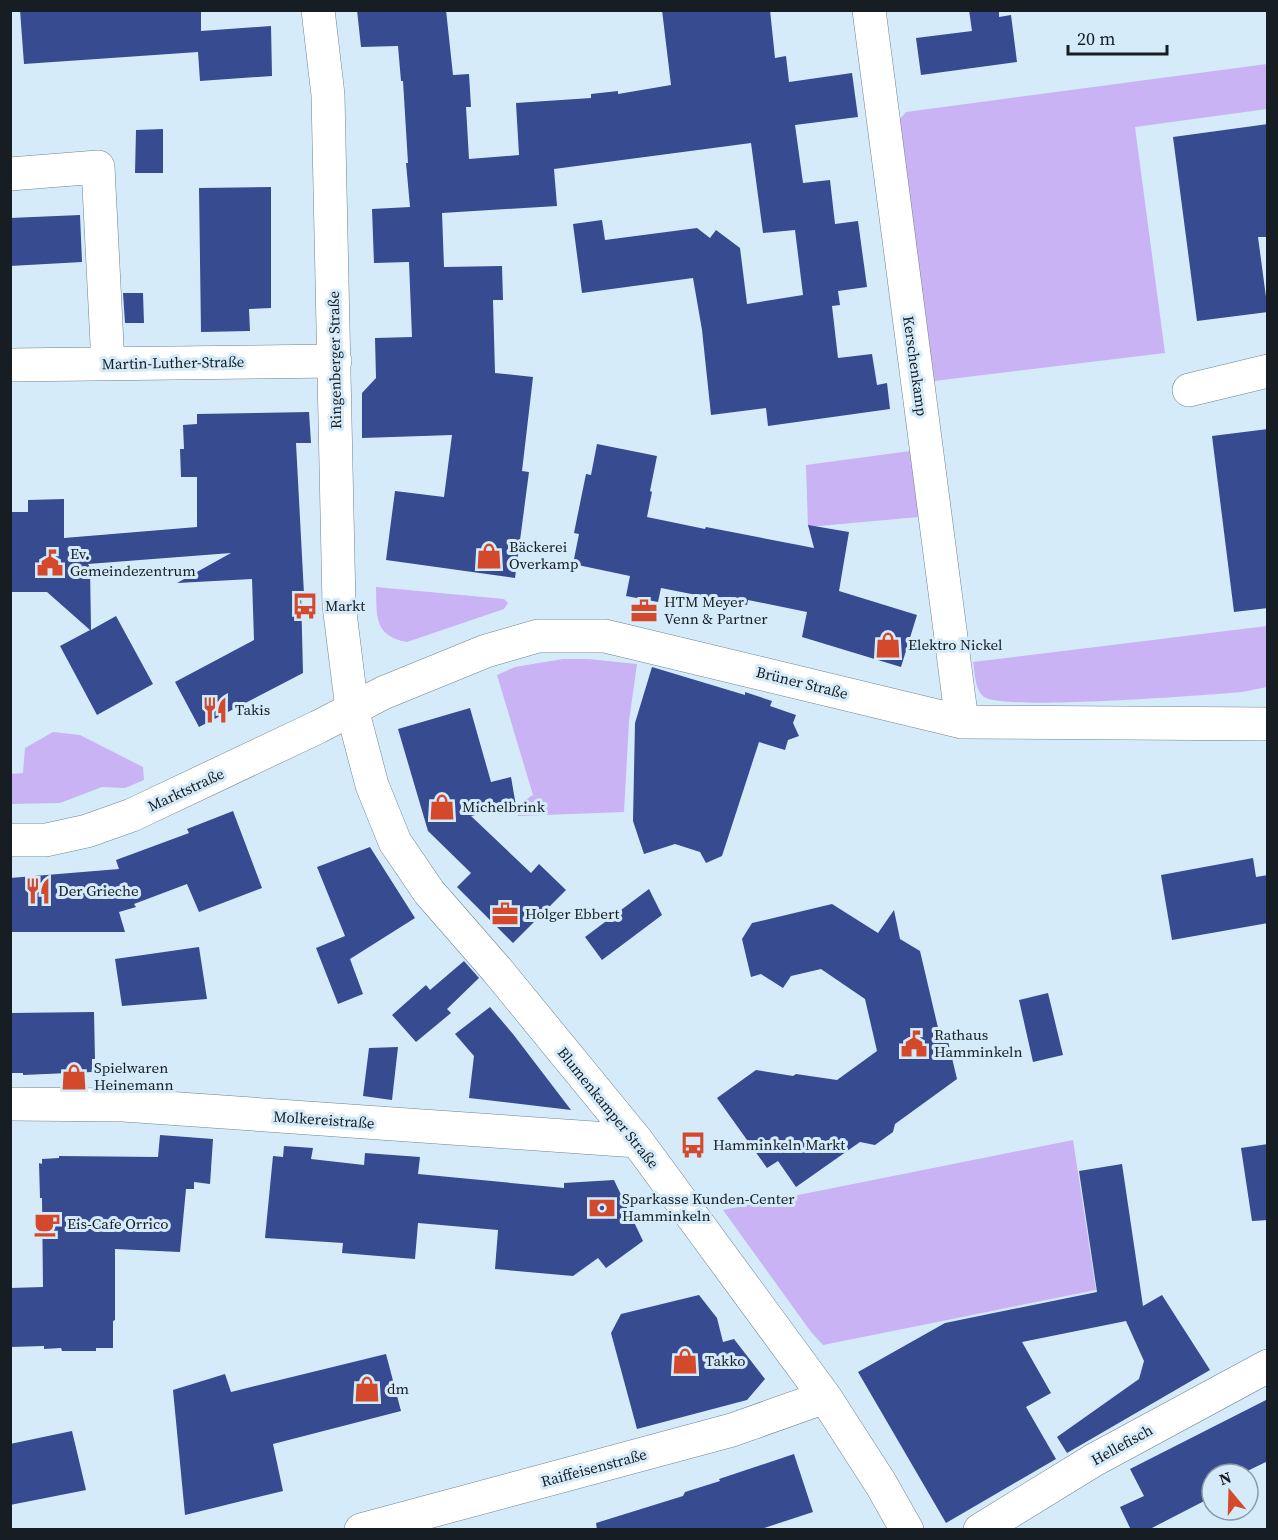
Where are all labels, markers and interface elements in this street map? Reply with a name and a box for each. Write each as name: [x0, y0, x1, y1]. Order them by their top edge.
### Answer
scale bar: [1068, 18, 1167, 56]
text: 20 m: [1077, 26, 1115, 51]
street label: Ringenberger Straße: [323, 290, 346, 429]
street label: Kerschenkamp: [898, 315, 933, 418]
street label: Martin-Luther-Straße: [101, 351, 245, 374]
place label: Bäckerei Overkamp: [509, 536, 579, 574]
shop icon: Bäckerei Overkamp: [474, 541, 504, 571]
place label: Ev. Gemeindezentrum: [70, 543, 196, 581]
public building icon: Ev. Gemeindezentrum: [35, 548, 65, 578]
bus stop icon: Markt: [290, 591, 320, 621]
place label: HTM Meyer Venn & Partner: [664, 591, 768, 629]
place label: Markt: [325, 595, 365, 616]
office icon: HTM Meyer Venn & Partner: [629, 596, 659, 626]
shop icon: Elektro Nickel: [873, 630, 903, 660]
place label: Elektro Nickel: [908, 634, 1003, 655]
street label: Brüner Straße: [754, 661, 851, 704]
restaurant icon: Takis: [200, 695, 230, 725]
place label: Takis: [235, 699, 270, 720]
street label: Marktstraße: [144, 763, 228, 816]
shop icon: Michelbrink: [427, 792, 457, 822]
place label: Michelbrink: [462, 796, 546, 817]
restaurant icon: Der Grieche: [23, 876, 53, 906]
place label: Der Grieche: [58, 880, 139, 901]
office icon: Holger Ebbert: [490, 899, 520, 929]
place label: Holger Ebbert: [525, 903, 620, 924]
place label: Rathaus Hamminkeln: [934, 1024, 1023, 1062]
public building icon: Rathaus Hamminkeln: [899, 1029, 929, 1059]
street label: Blumenkamper Straße: [553, 1043, 664, 1173]
place label: Spielwaren Heinemann: [94, 1057, 174, 1095]
shop icon: Spielwaren Heinemann: [59, 1062, 89, 1092]
street label: Molkereistraße: [273, 1105, 376, 1134]
bus stop icon: Hamminkeln Markt: [678, 1130, 708, 1160]
place label: Hamminkeln Markt: [713, 1134, 845, 1155]
place label: Sparkasse Kunden-Center Hamminkeln: [622, 1188, 795, 1226]
bank icon: Sparkasse Kunden-Center Hamminkeln: [587, 1193, 617, 1223]
cafe icon: Eis-Cafe Orrico: [32, 1209, 62, 1239]
place label: Eis-Cafe Orrico: [67, 1213, 169, 1234]
shop icon: Takko: [670, 1346, 700, 1376]
place label: Takko: [705, 1350, 745, 1371]
shop icon: dm: [352, 1374, 382, 1404]
place label: dm: [387, 1378, 410, 1399]
street label: Hellefisch: [1087, 1419, 1156, 1470]
street label: Raiffeisenstraße: [539, 1443, 649, 1492]
north arrow: [1200, 1462, 1260, 1522]
text: N: [1216, 1465, 1235, 1490]

